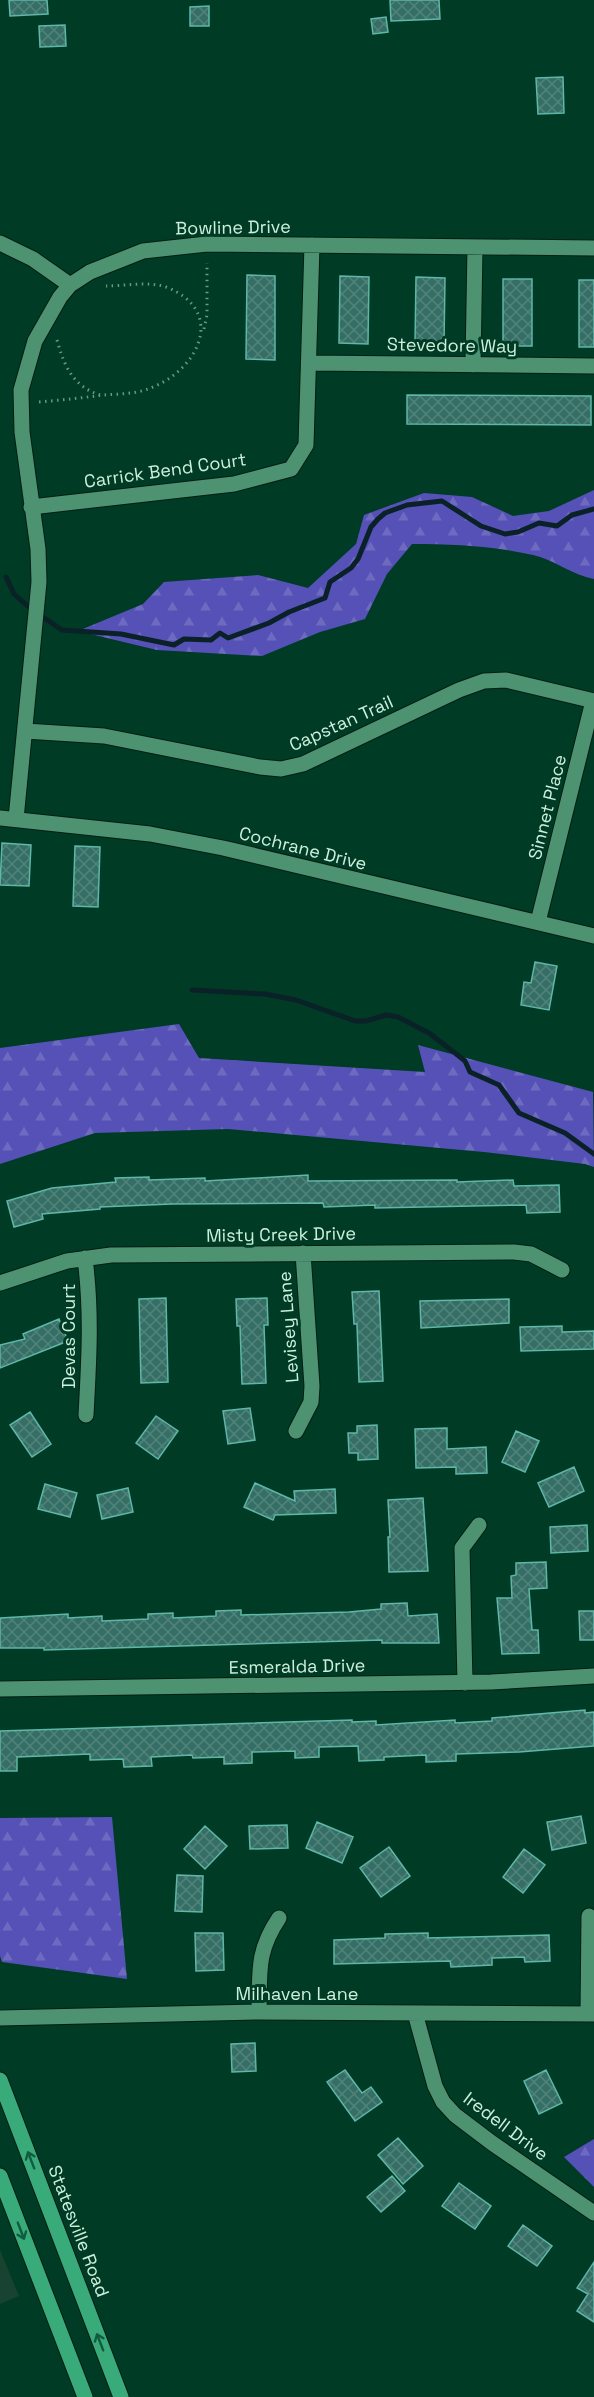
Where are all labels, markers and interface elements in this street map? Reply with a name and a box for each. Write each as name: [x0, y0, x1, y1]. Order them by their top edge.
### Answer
street label: Bowline Drive: [175, 214, 291, 240]
street label: Stevedore Way: [387, 332, 517, 358]
street label: Carrick Bend Court: [82, 447, 248, 493]
street label: Capstan Trail: [285, 690, 397, 756]
street label: Sinnet Place: [523, 752, 571, 862]
street label: Cochrane Drive: [237, 821, 369, 875]
street label: Misty Creek Drive: [206, 1221, 356, 1247]
street label: Levisey Lane: [273, 1270, 303, 1384]
street label: Devas Court: [57, 1284, 80, 1388]
street label: Esmeralda Drive: [228, 1653, 366, 1679]
street label: Milhaven Lane: [236, 1982, 358, 2005]
street label: Iredell Drive: [459, 2087, 553, 2165]
one-way arrow: [24, 2151, 35, 2170]
street label: Statesville Road: [43, 2162, 115, 2300]
one-way arrow: [16, 2221, 27, 2240]
one-way arrow: [94, 2333, 105, 2352]

